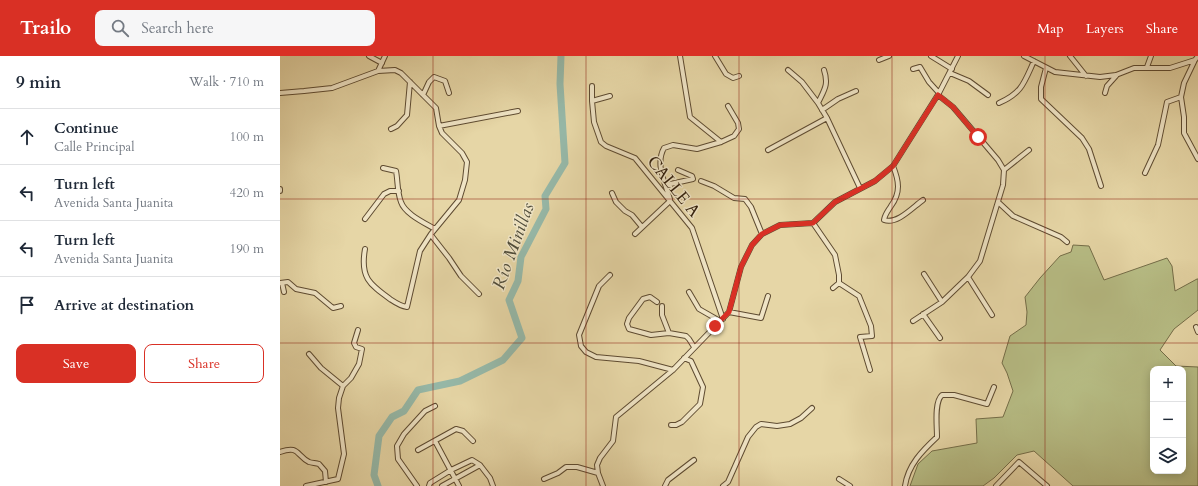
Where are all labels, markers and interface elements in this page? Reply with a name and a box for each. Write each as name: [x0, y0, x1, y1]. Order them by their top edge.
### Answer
search box: [95, 10, 375, 46]
text: Trailo: [20, 15, 71, 41]
icon: search: [109, 17, 131, 39]
text: Search here: [141, 18, 214, 38]
text: Map: [1037, 19, 1064, 38]
text: Layers: [1086, 19, 1124, 38]
text: Share: [1146, 19, 1178, 38]
text: 9 min: [16, 71, 61, 94]
text: Walk · 710 m: [189, 73, 264, 91]
text: Continue: [54, 118, 119, 138]
icon: ahead: [16, 126, 38, 148]
text: 100 m: [230, 128, 264, 146]
route start: [969, 128, 987, 146]
text: Calle Principal: [54, 138, 134, 156]
street label: CALLE A: [642, 151, 706, 223]
text: Turn left: [54, 174, 115, 194]
icon: left: [16, 182, 38, 204]
text: 420 m: [230, 184, 264, 202]
text: Avenida Santa Juanita: [54, 194, 173, 212]
water label: Río Minillas: [486, 199, 541, 293]
text: Turn left: [54, 230, 115, 250]
icon: left: [16, 238, 38, 260]
text: 190 m: [230, 240, 264, 258]
text: Avenida Santa Juanita: [54, 250, 173, 268]
icon: arrive: [16, 294, 38, 316]
text: Arrive at destination: [54, 295, 194, 315]
route end: [706, 317, 724, 335]
button: Save: [16, 344, 136, 383]
button: Share: [144, 344, 264, 383]
map controls: [1150, 366, 1186, 474]
button: +: [1150, 366, 1186, 402]
button: −: [1150, 402, 1186, 438]
button: layers: [1150, 438, 1186, 474]

